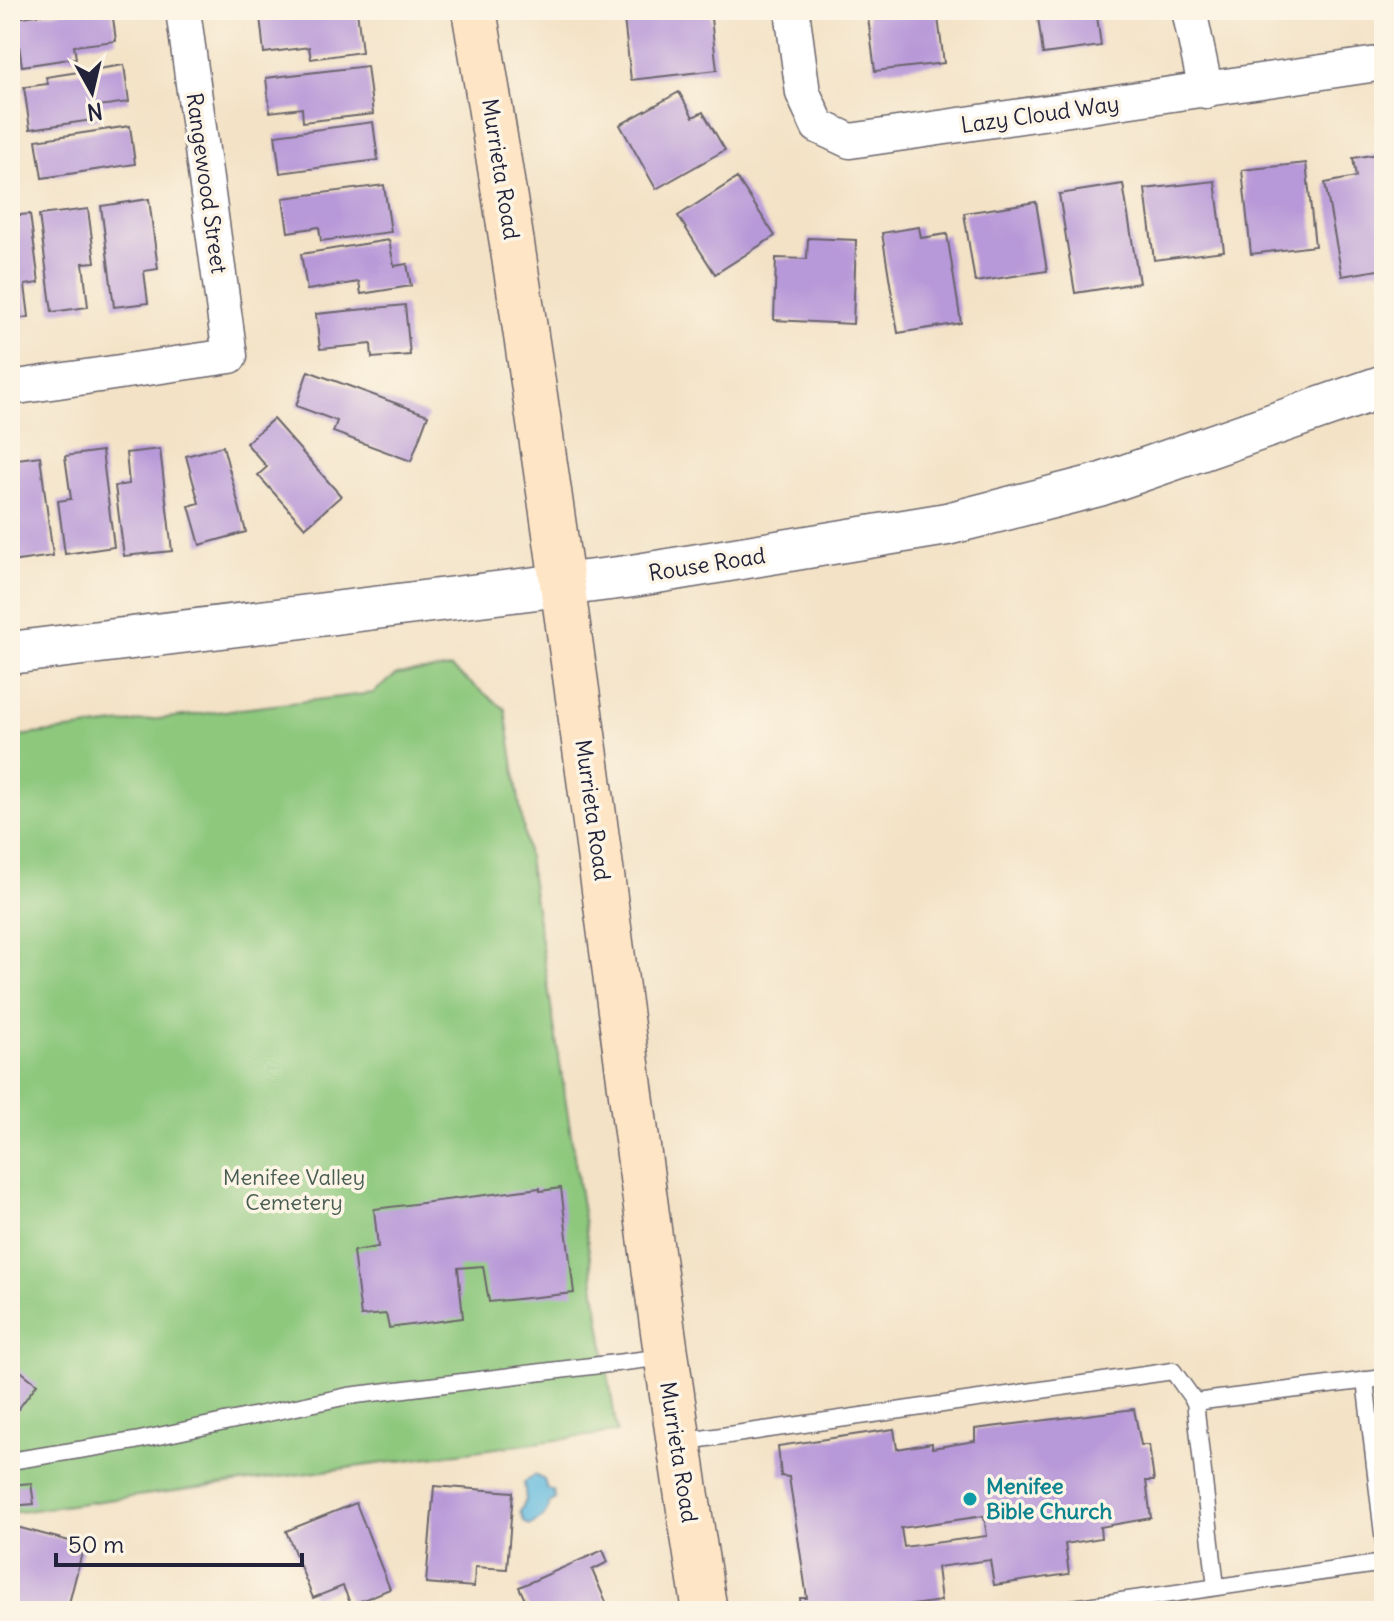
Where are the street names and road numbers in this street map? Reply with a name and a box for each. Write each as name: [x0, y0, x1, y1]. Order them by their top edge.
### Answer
street label: Lazy Cloud Way: [959, 89, 1121, 139]
street label: Rangewood Street: [180, 91, 234, 275]
street label: Murrieta Road: [476, 97, 526, 241]
street label: Rouse Road: [647, 541, 767, 587]
street label: Murrieta Road: [569, 738, 617, 882]
street label: Murrieta Road: [654, 1380, 704, 1524]

